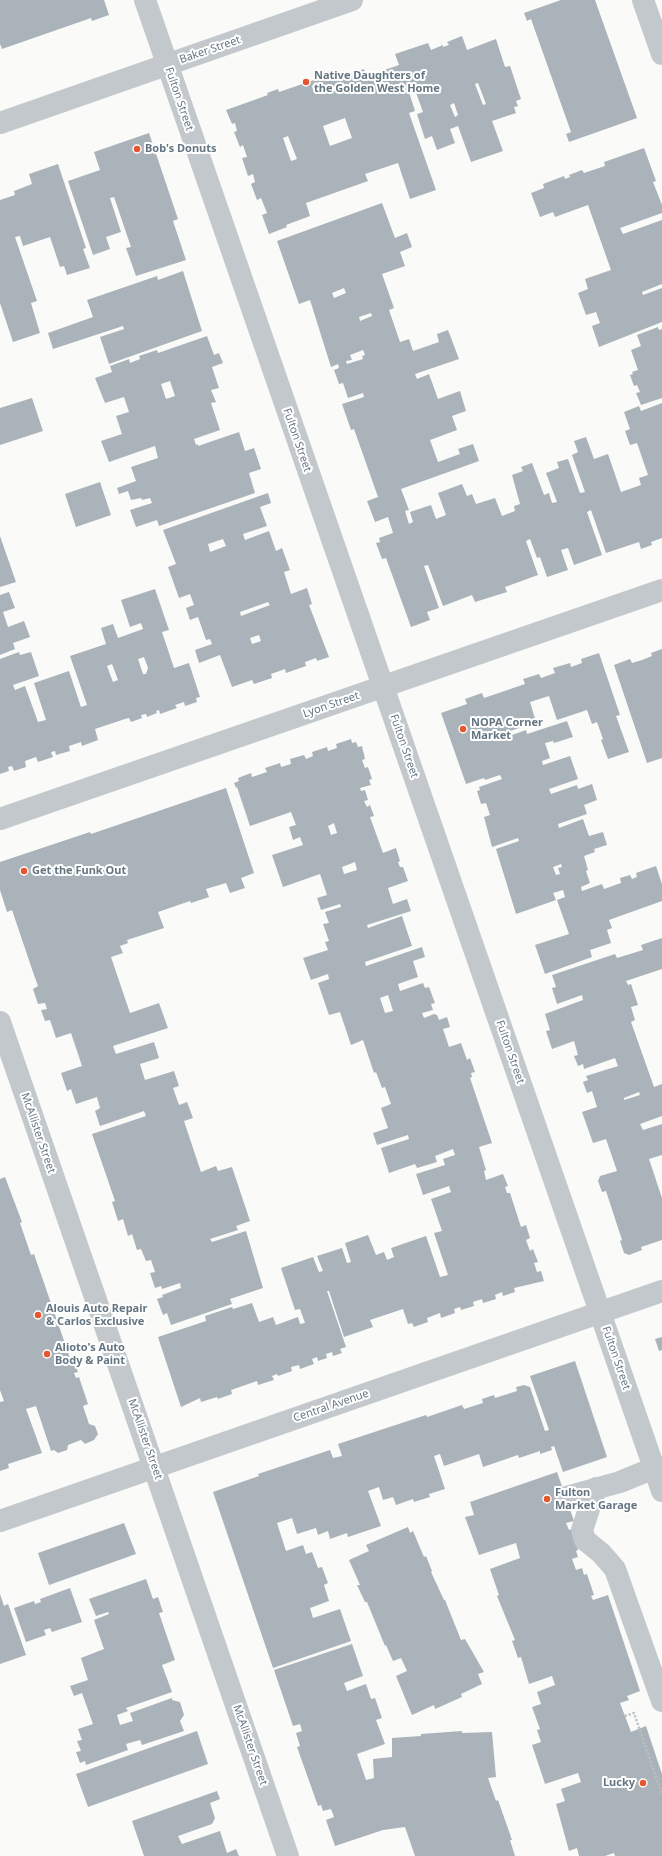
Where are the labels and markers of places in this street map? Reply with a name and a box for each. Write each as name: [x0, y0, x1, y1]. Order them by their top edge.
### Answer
place label: Native Daughters of the Golden West Home: [314, 69, 440, 95]
marker: Native Daughters of the Golden West Home: [301, 77, 311, 87]
place label: Bob's Donuts: [145, 142, 217, 156]
marker: Bob's Donuts: [132, 144, 142, 154]
place label: NOPA Corner Market: [471, 716, 543, 742]
marker: NOPA Corner Market: [458, 724, 468, 734]
place label: Get the Funk Out: [32, 864, 126, 878]
marker: Get the Funk Out: [19, 866, 29, 876]
place label: Alouis Auto Repair & Carlos Exclusive: [46, 1302, 147, 1328]
marker: Alouis Auto Repair & Carlos Exclusive: [33, 1310, 43, 1320]
place label: Alioto's Auto Body & Paint: [55, 1341, 125, 1367]
marker: Alioto's Auto Body & Paint: [42, 1349, 52, 1359]
place label: Fulton Market Garage: [555, 1486, 637, 1512]
marker: Fulton Market Garage: [542, 1494, 552, 1504]
place label: Lucky: [603, 1776, 635, 1790]
marker: Lucky: [638, 1778, 648, 1788]

